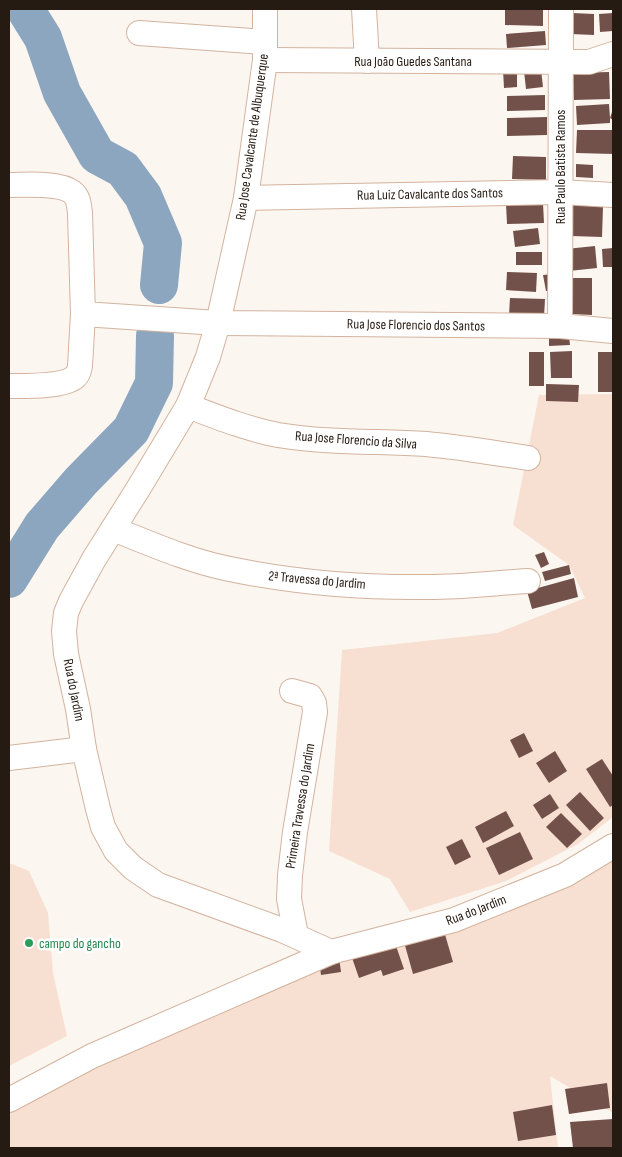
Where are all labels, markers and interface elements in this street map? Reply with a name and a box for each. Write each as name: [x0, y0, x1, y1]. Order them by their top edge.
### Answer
street label: Rua Jose Cavalcante de Albuquerque: [232, 53, 272, 221]
street label: Rua João Guedes Santana: [354, 53, 472, 70]
street label: Rua Paulo Batista Ramos: [552, 110, 569, 224]
street label: Rua Luiz Cavalcante dos Santos: [357, 184, 503, 204]
street label: Rua Jose Florencio dos Santos: [347, 315, 485, 335]
street label: Rua Jose Florencio da Silva: [294, 427, 418, 453]
street label: 2ª Travessa do Jardim: [268, 567, 366, 593]
street label: Rua do Jardim: [60, 657, 88, 723]
street label: Primeira Travessa do Jardim: [282, 742, 318, 870]
street label: Rua do Jardim: [443, 891, 509, 929]
place label: campo do gancho: [39, 935, 121, 952]
marker: campo do gancho: [23, 937, 35, 949]

